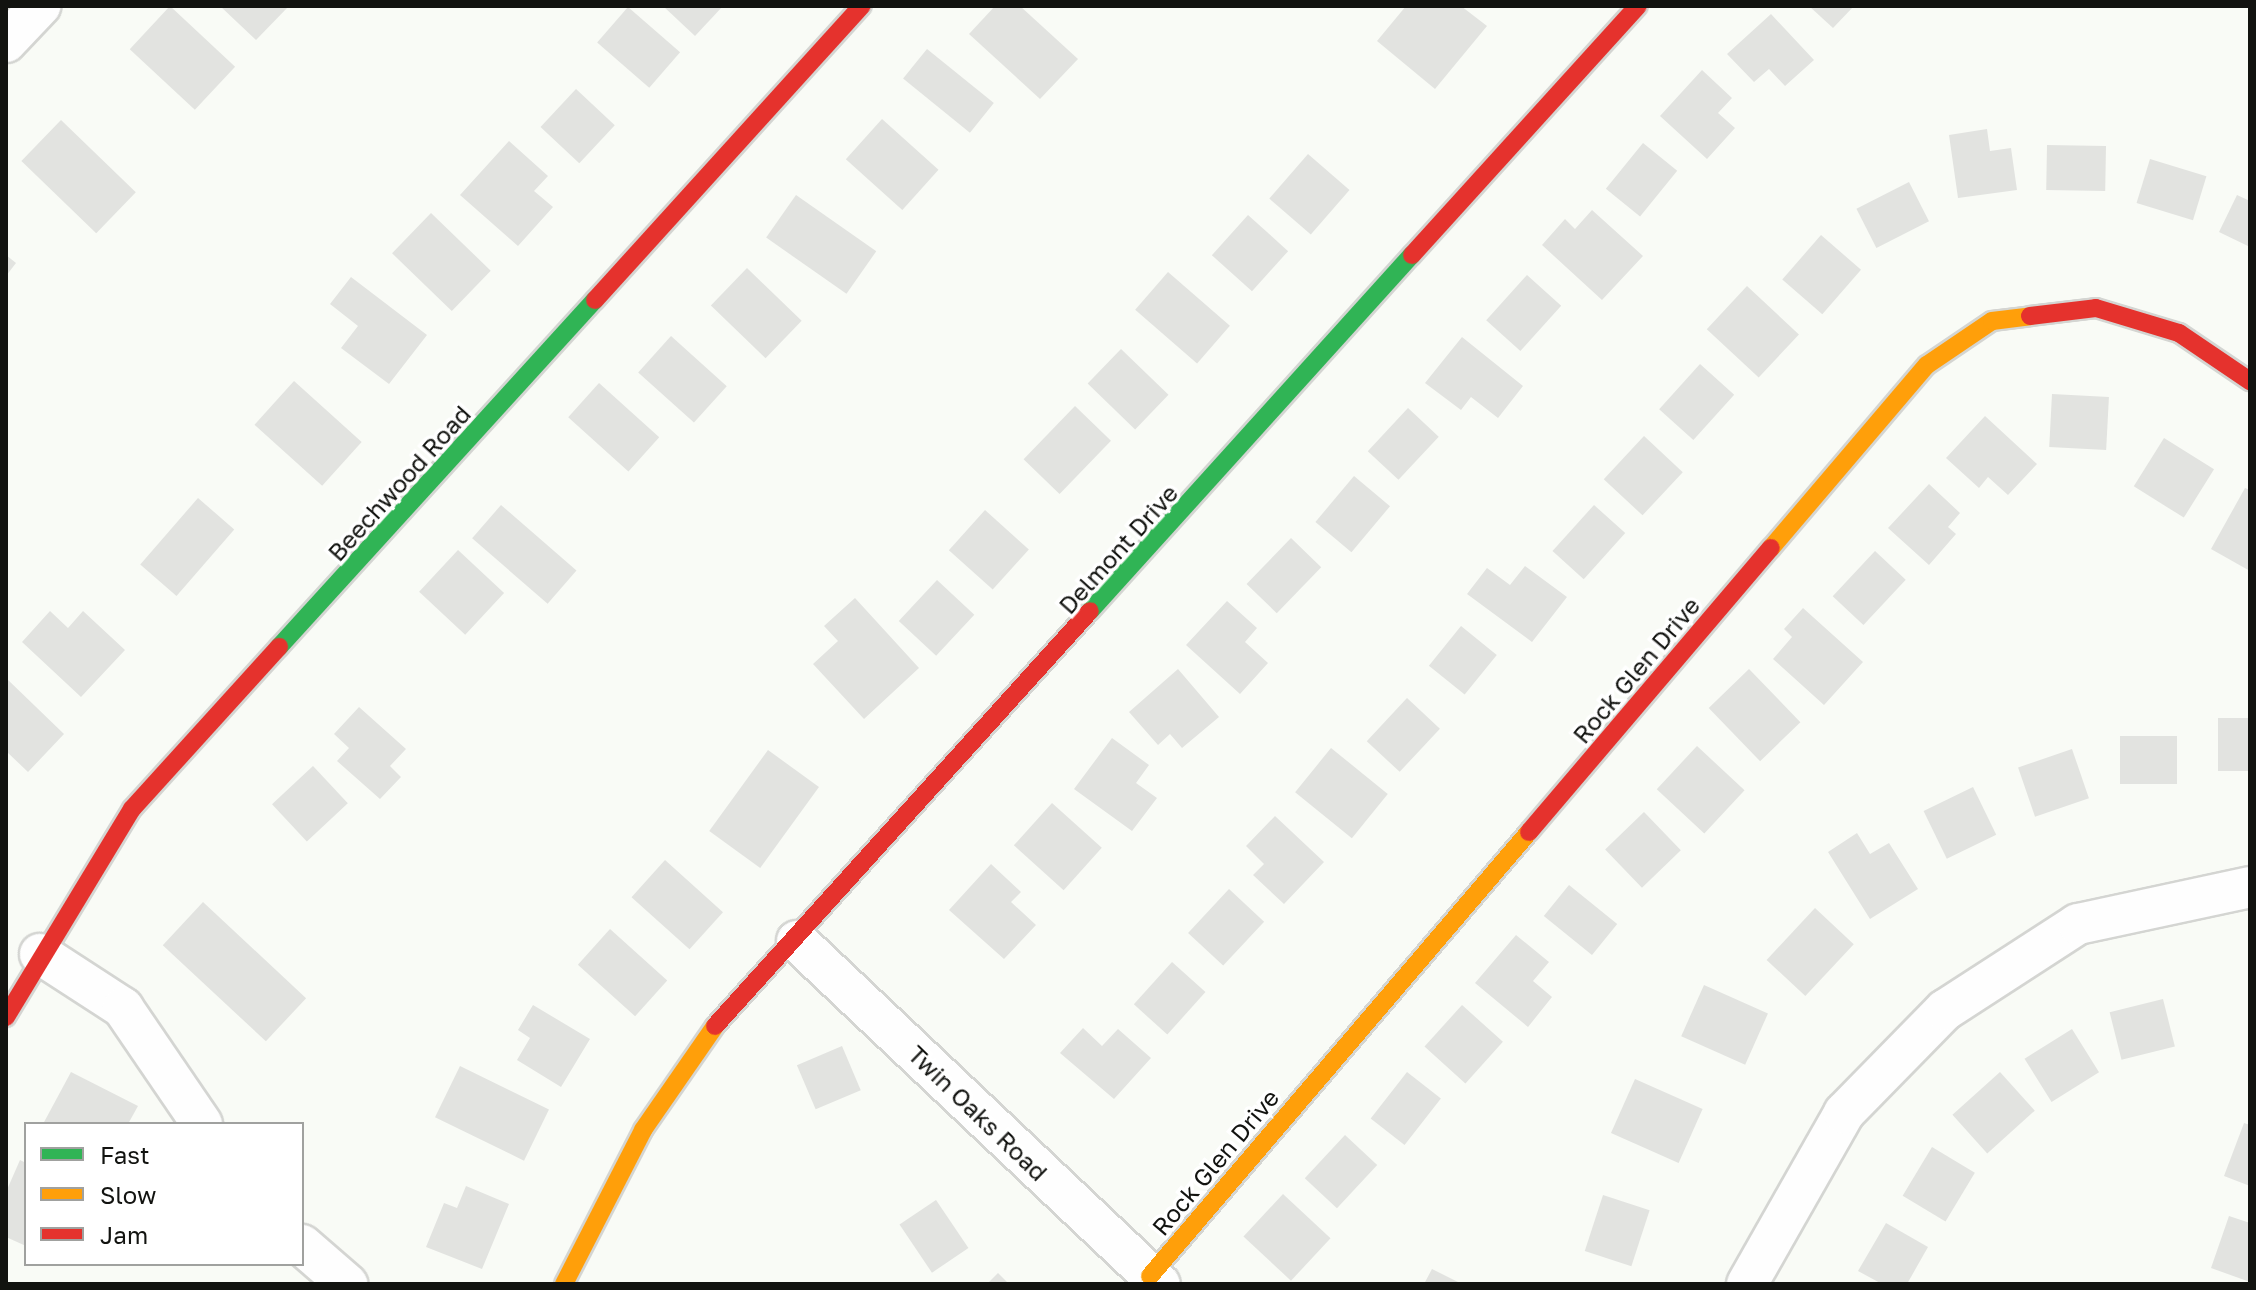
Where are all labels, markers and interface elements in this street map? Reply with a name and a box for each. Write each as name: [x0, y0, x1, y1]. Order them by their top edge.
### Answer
street label: Beechwood Road: [322, 399, 476, 567]
street label: Delmont Drive: [1053, 479, 1183, 619]
street label: Rock Glen Drive: [1567, 591, 1705, 749]
street label: Twin Oaks Road: [903, 1040, 1053, 1186]
street label: Rock Glen Drive: [1146, 1083, 1284, 1241]
legend: [24, 1122, 304, 1266]
text: Fast: [100, 1140, 150, 1169]
text: Slow: [100, 1180, 156, 1209]
text: Jam: [100, 1220, 148, 1249]

